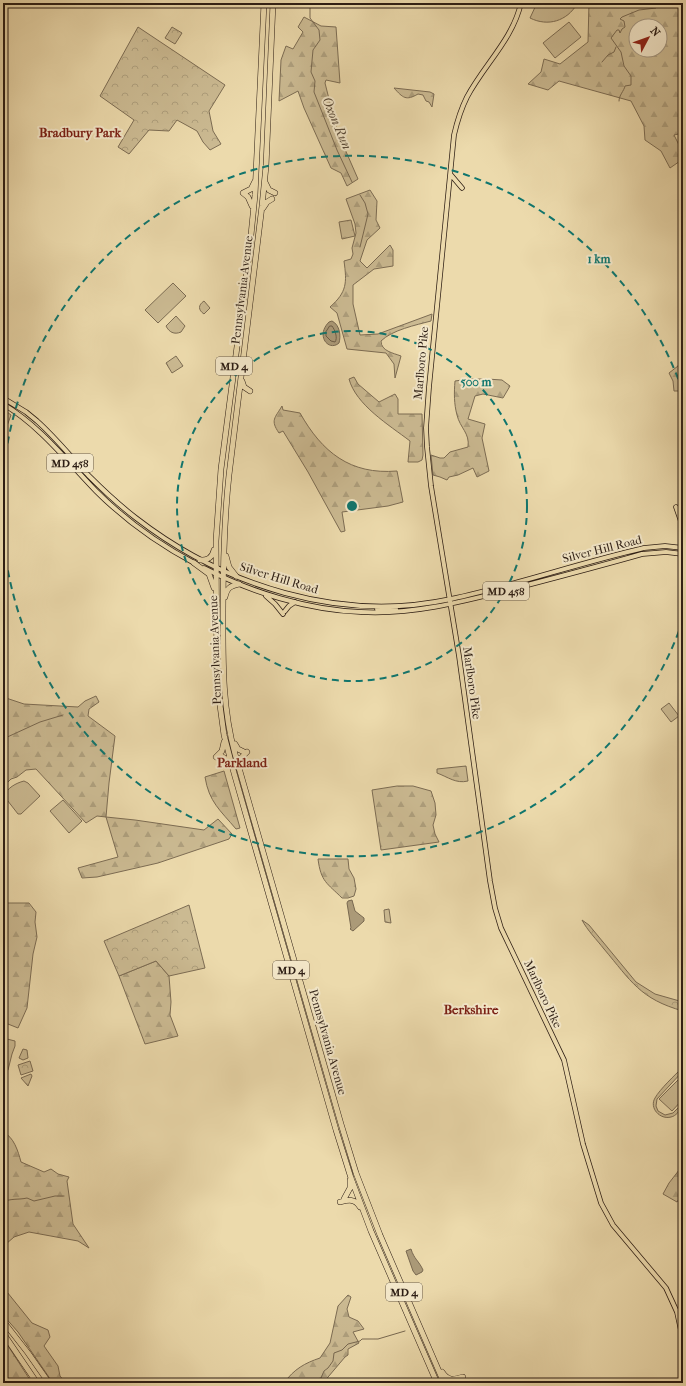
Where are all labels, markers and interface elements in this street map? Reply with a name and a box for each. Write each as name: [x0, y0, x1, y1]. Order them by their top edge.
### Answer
north arrow: [628, 18, 668, 58]
text: N: [648, 24, 663, 40]
water label: Oxon Run: [319, 94, 355, 152]
district label: Bradbury Park: [39, 125, 122, 141]
street label: Pennsylvania Avenue: [228, 235, 256, 345]
text: 1 km: [587, 252, 612, 266]
street label: Marlboro Pike: [411, 326, 431, 400]
road number: MD 4: [216, 357, 252, 375]
text: 500 m: [461, 375, 492, 389]
road number: MD 458: [47, 454, 93, 472]
centre of rings: [345, 499, 359, 513]
street label: Silver Hill Road: [561, 532, 644, 566]
street label: Silver Hill Road: [238, 559, 320, 597]
road number: MD 458: [483, 582, 529, 600]
street label: Pennsylvania Avenue: [206, 595, 224, 705]
street label: Marlboro Pike: [460, 646, 484, 720]
district label: Parkland: [217, 755, 268, 770]
street label: Marlboro Pike: [521, 958, 565, 1030]
road number: MD 4: [273, 961, 309, 979]
street label: Pennsylvania Avenue: [306, 987, 350, 1097]
district label: Berkshire: [444, 1002, 499, 1017]
road number: MD 4: [386, 1283, 422, 1301]

